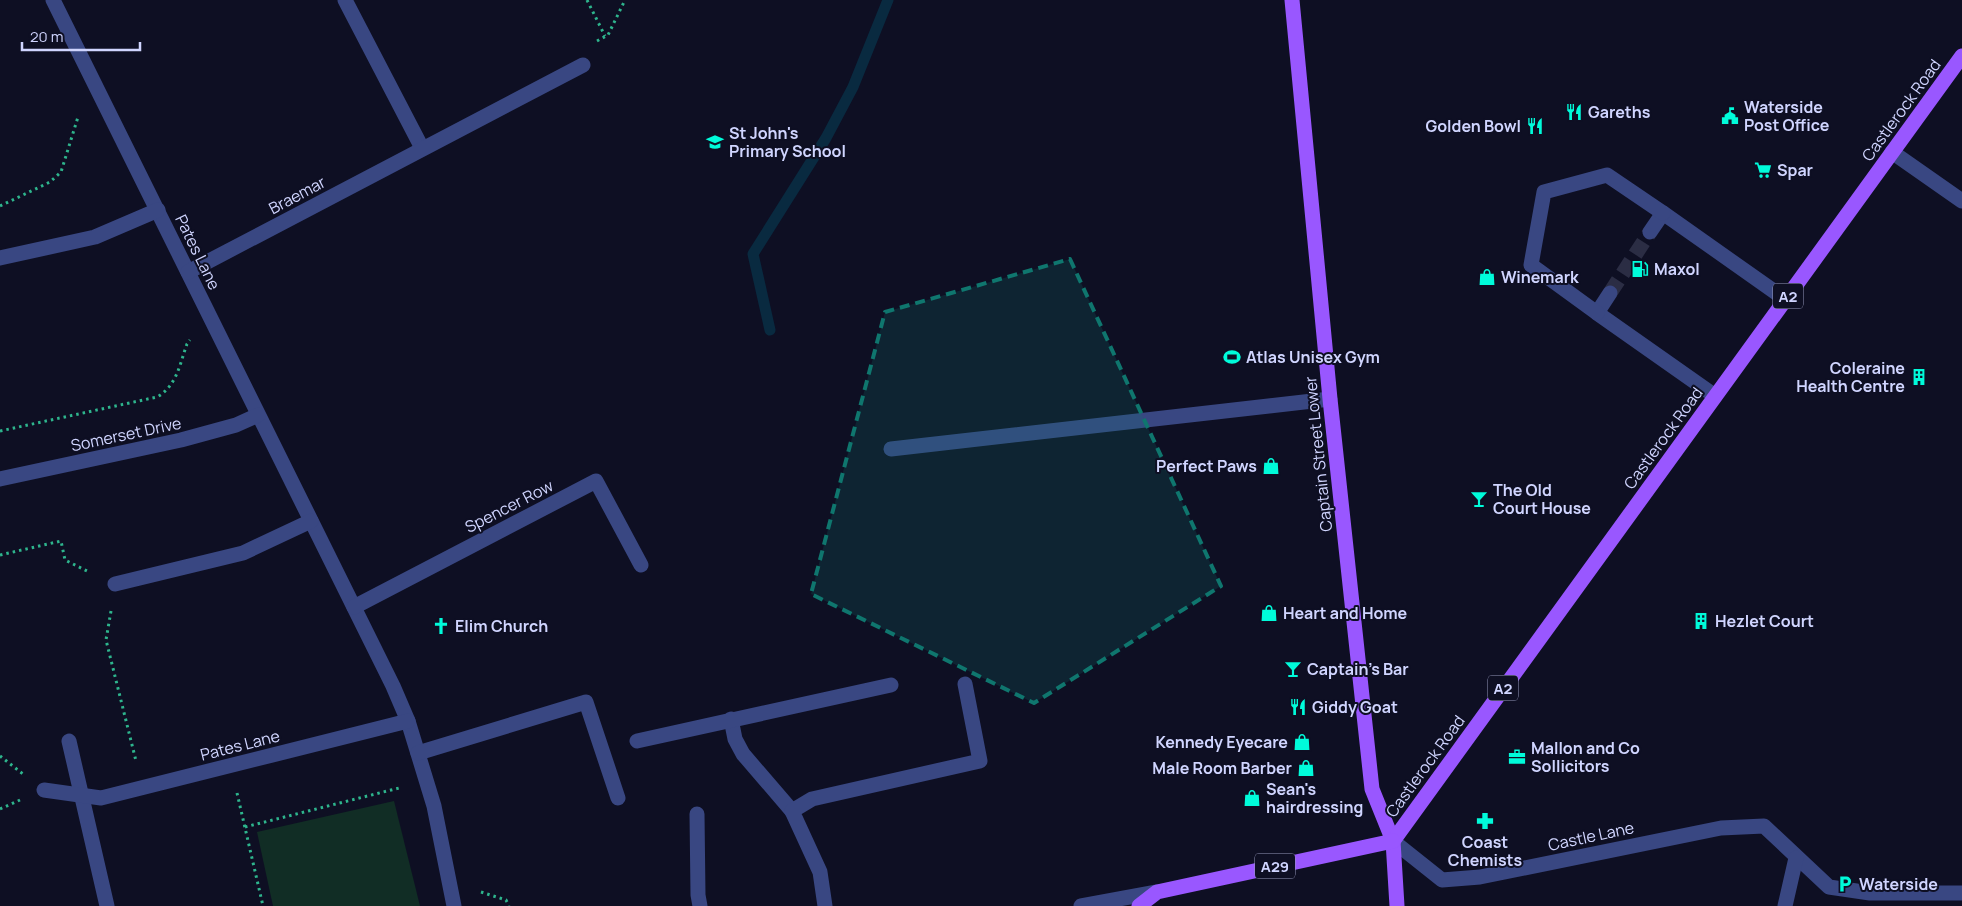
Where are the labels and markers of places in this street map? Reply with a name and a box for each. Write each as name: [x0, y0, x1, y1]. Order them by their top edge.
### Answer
place label: Waterside Post Office: [1744, 96, 1830, 136]
place label: Gareths: [1588, 101, 1651, 123]
restaurant icon: Gareths: [1564, 102, 1584, 122]
public building icon: Waterside Post Office: [1720, 106, 1740, 126]
place label: Golden Bowl: [1425, 115, 1521, 137]
restaurant icon: Golden Bowl: [1525, 116, 1545, 136]
place label: St John's Primary School: [729, 122, 846, 162]
school or university icon: St John's Primary School: [705, 132, 725, 152]
place label: Spar: [1777, 159, 1813, 181]
supermarket icon: Spar: [1753, 160, 1773, 180]
place label: Maxol: [1654, 258, 1700, 280]
fuel station icon: Maxol: [1630, 259, 1650, 279]
place label: Winemark: [1501, 266, 1579, 288]
shop icon: Winemark: [1477, 267, 1497, 287]
place label: Atlas Unisex Gym: [1246, 346, 1380, 368]
sports icon: Atlas Unisex Gym: [1222, 347, 1242, 367]
place label: Coleraine Health Centre: [1796, 357, 1905, 397]
building icon: Coleraine Health Centre: [1909, 367, 1929, 387]
place label: Perfect Paws: [1156, 455, 1257, 477]
shop icon: Perfect Paws: [1261, 456, 1281, 476]
place label: The Old Court House: [1493, 479, 1591, 519]
bar icon: The Old Court House: [1469, 489, 1489, 509]
place label: Heart and Home: [1283, 602, 1408, 624]
shop icon: Heart and Home: [1259, 603, 1279, 623]
place label: Hezlet Court: [1715, 610, 1814, 632]
building icon: Hezlet Court: [1691, 611, 1711, 631]
place label: Elim Church: [455, 615, 548, 637]
church icon: Elim Church: [431, 616, 451, 636]
place label: Captain's Bar: [1307, 658, 1409, 680]
bar icon: Captain's Bar: [1283, 659, 1303, 679]
place label: Giddy Goat: [1312, 696, 1398, 718]
restaurant icon: Giddy Goat: [1288, 697, 1308, 717]
place label: Kennedy Eyecare: [1156, 731, 1288, 753]
shop icon: Kennedy Eyecare: [1292, 732, 1312, 752]
place label: Mallon and Co Sollicitors: [1531, 737, 1640, 777]
office icon: Mallon and Co Sollicitors: [1507, 747, 1527, 767]
place label: Male Room Barber: [1152, 757, 1292, 779]
shop icon: Male Room Barber: [1296, 758, 1316, 778]
place label: Sean's hairdressing: [1266, 778, 1363, 818]
shop icon: Sean's hairdressing: [1242, 788, 1262, 808]
pharmacy icon: Coast Chemists: [1475, 811, 1495, 831]
place label: Coast Chemists: [1448, 831, 1523, 871]
place label: Waterside: [1859, 873, 1938, 895]
parking icon: Waterside: [1835, 874, 1855, 894]

